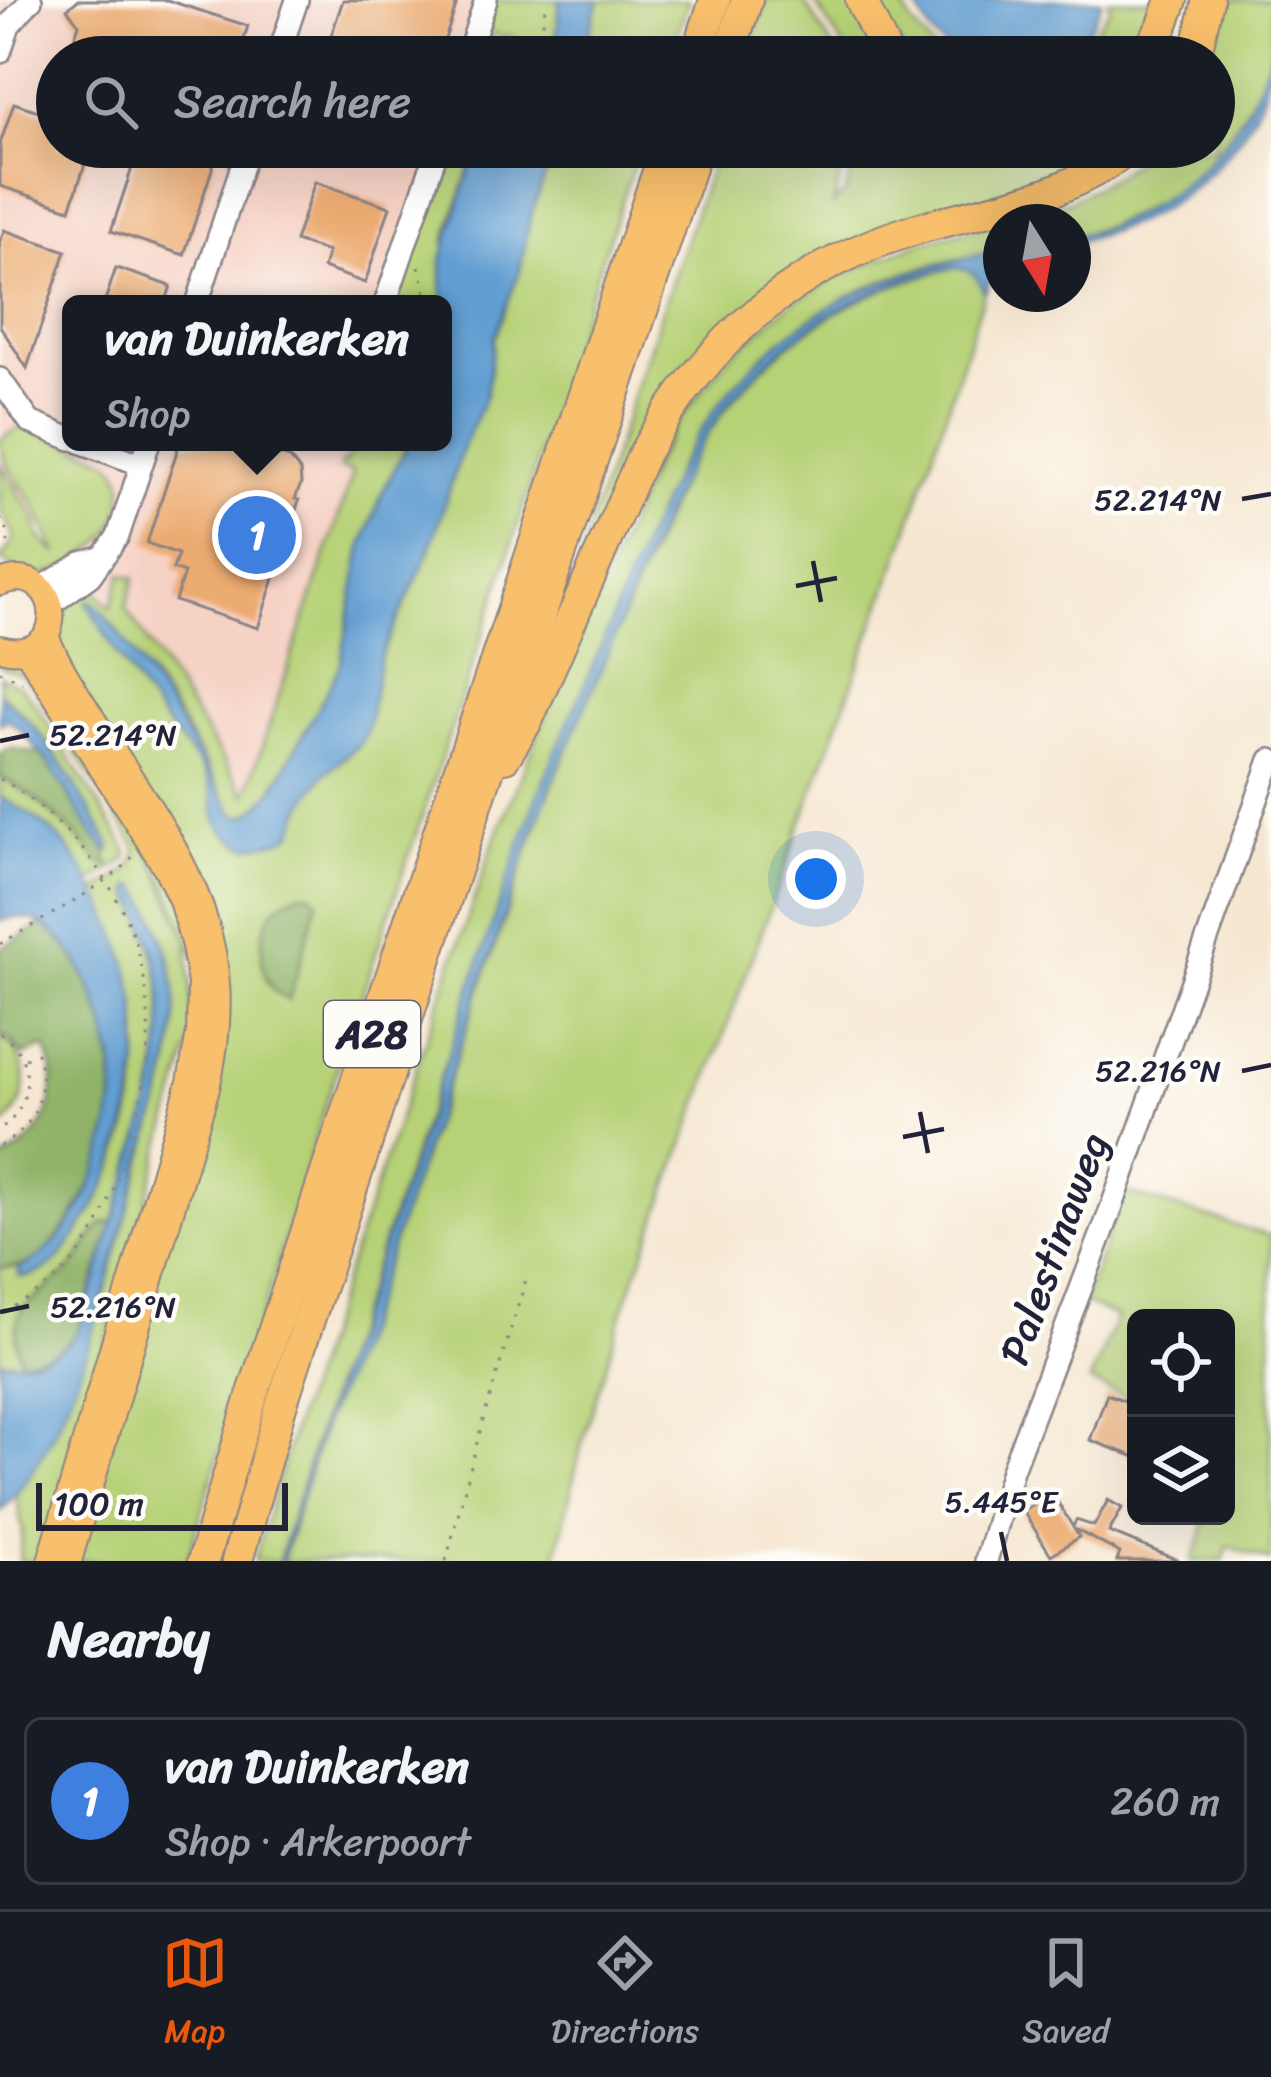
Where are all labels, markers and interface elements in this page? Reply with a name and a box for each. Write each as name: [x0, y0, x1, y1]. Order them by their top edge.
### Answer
search box: [36, 36, 1235, 168]
text: Search here: [174, 62, 411, 142]
icon: search: [78, 69, 144, 135]
north arrow: [983, 204, 1091, 312]
popup: [62, 295, 452, 451]
text: van Duinkerken: [105, 299, 409, 379]
text: Shop: [105, 379, 190, 448]
text: 52.214°N: [1094, 473, 1222, 527]
pin: 1: [218, 490, 296, 580]
text: 52.214°N: [49, 708, 177, 762]
your location: [786, 849, 846, 909]
road number: A28: [324, 1001, 420, 1067]
text: 52.216°N: [1095, 1044, 1221, 1098]
street label: Palestinaweg: [978, 1121, 1130, 1375]
text: 52.216°N: [50, 1280, 176, 1334]
map controls: [1127, 1309, 1235, 1525]
button: locate: [1127, 1309, 1235, 1417]
button: layers: [1127, 1417, 1235, 1525]
text: 100 m: [54, 1475, 144, 1533]
text: 5.445°E: [945, 1475, 1060, 1529]
scale bar: [36, 1477, 288, 1530]
text: Nearby: [48, 1594, 209, 1684]
text: van Duinkerken: [165, 1727, 469, 1807]
text: 1: [82, 1767, 98, 1836]
text: 260 m: [1111, 1767, 1220, 1836]
text: Shop · Arkerpoort: [165, 1807, 471, 1876]
tab: Map: [162, 1930, 228, 2060]
tab: Directions: [551, 1930, 699, 2060]
tab: Saved: [1022, 1930, 1109, 2060]

